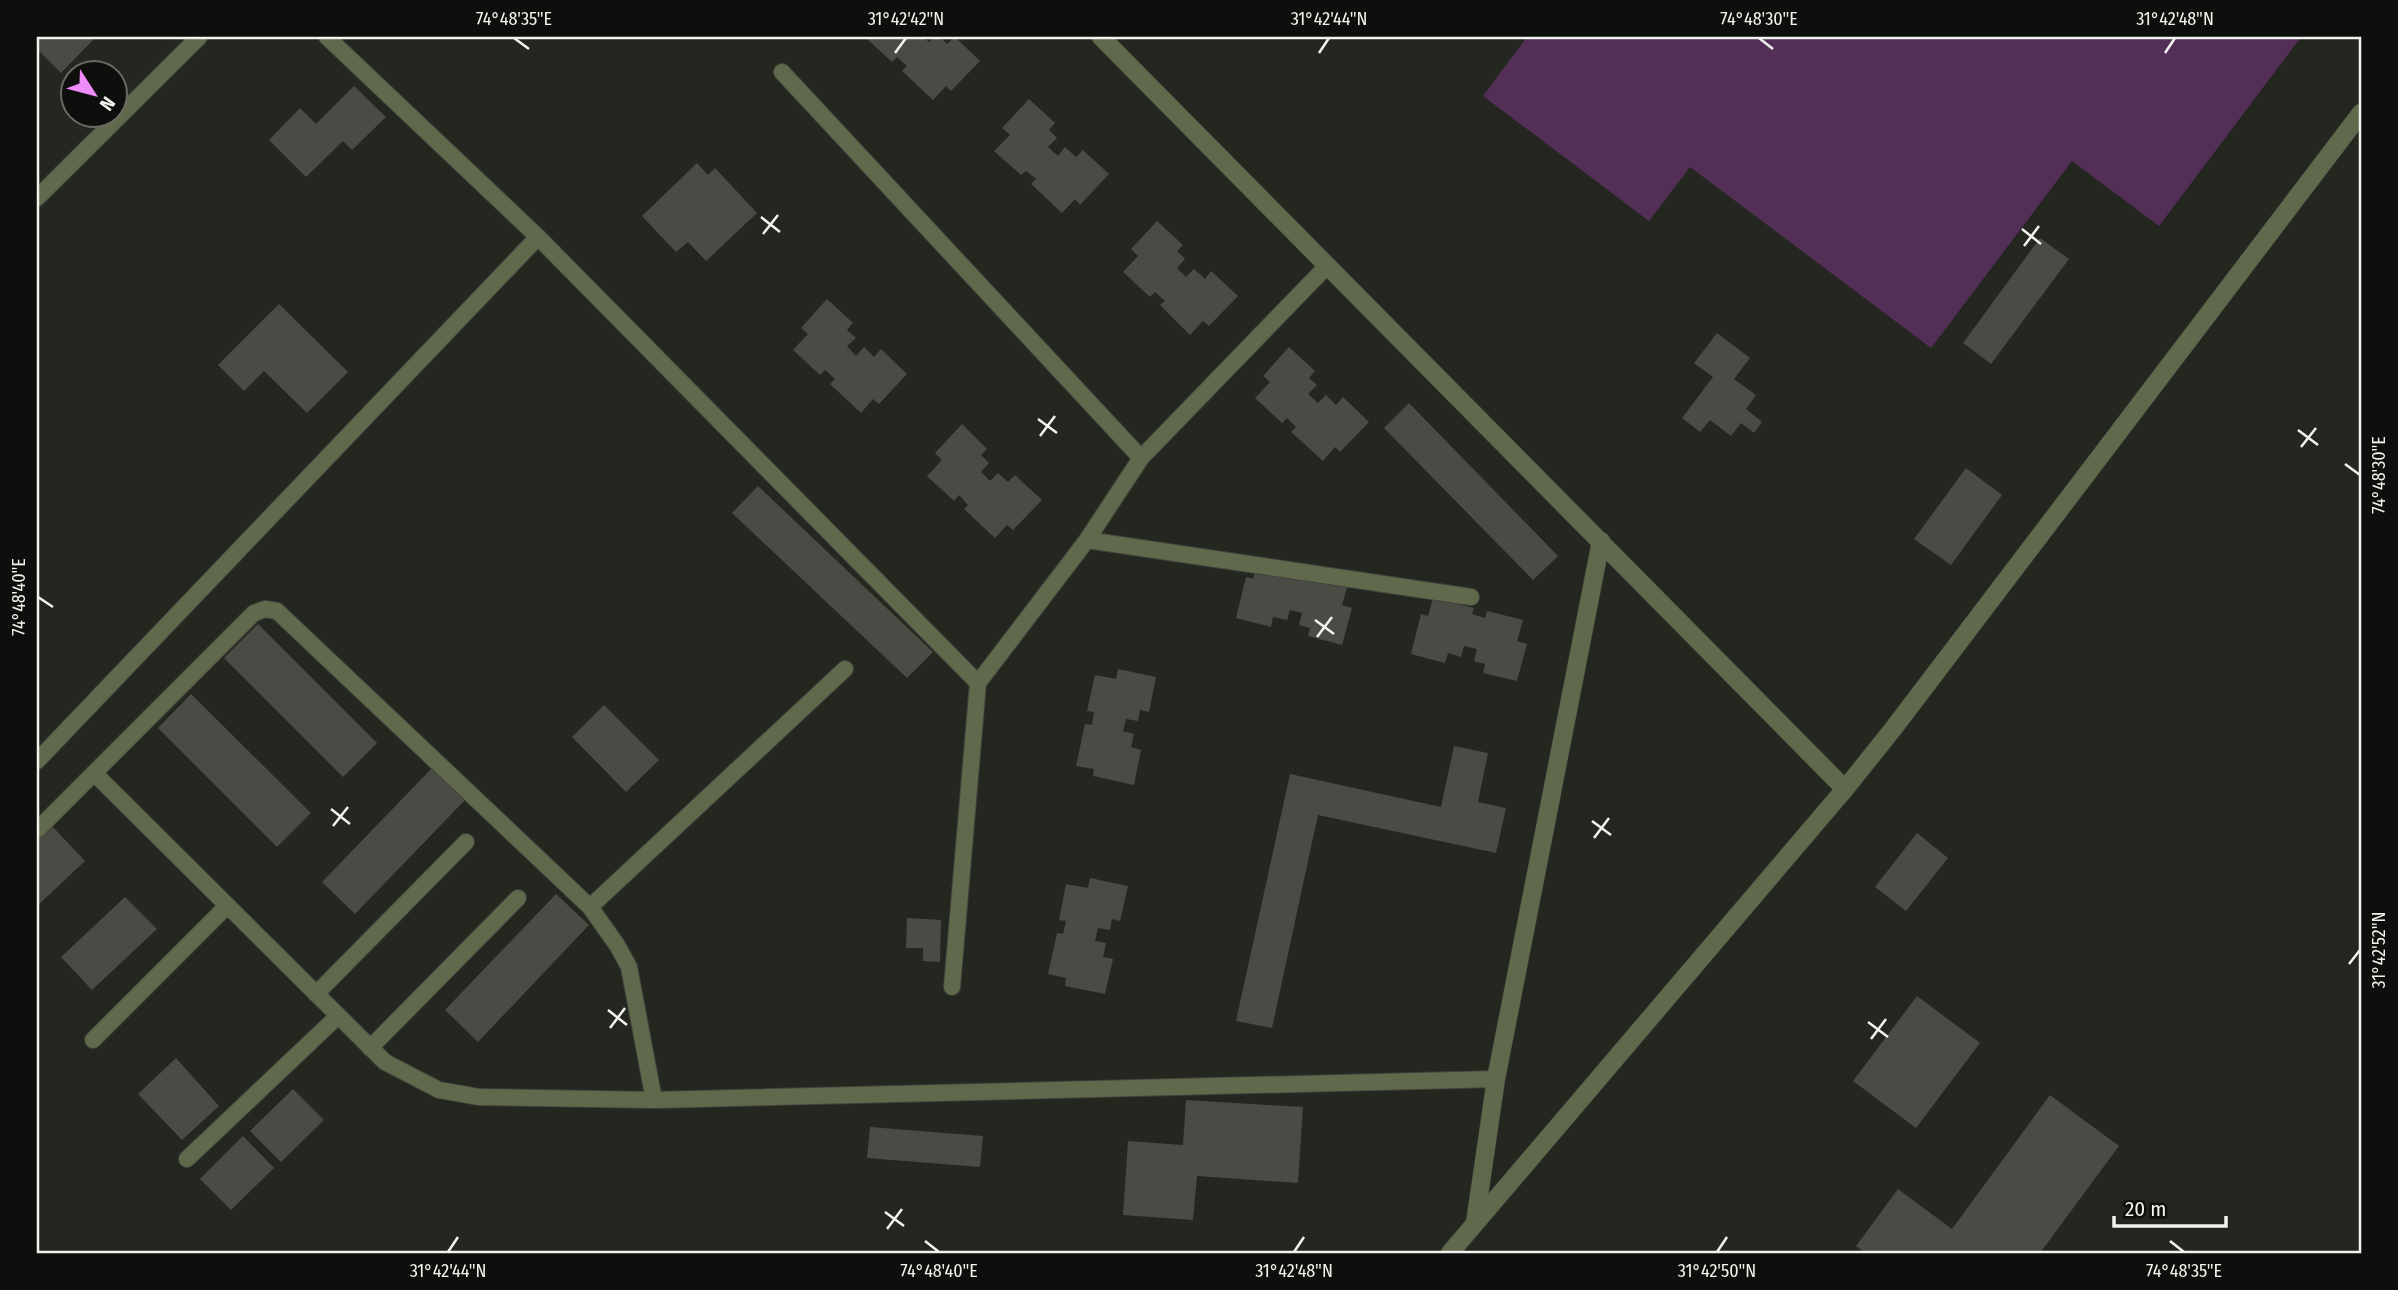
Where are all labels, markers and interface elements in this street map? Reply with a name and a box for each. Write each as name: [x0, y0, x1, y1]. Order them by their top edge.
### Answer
text: 74°48'35"E: [476, 8, 552, 30]
text: 31°42'42"N: [868, 8, 944, 30]
text: 31°42'44"N: [1291, 8, 1367, 30]
text: 74°48'30"E: [1720, 8, 1798, 30]
text: 31°42'48"N: [2136, 8, 2214, 30]
north arrow: [60, 60, 130, 130]
text: N: [95, 92, 120, 115]
text: 74°48'30"E: [2368, 436, 2390, 514]
text: 74°48'40"E: [8, 558, 30, 636]
text: 31°42'52"N: [2368, 912, 2390, 988]
scale bar: [2114, 1185, 2226, 1229]
text: 20 m: [2125, 1196, 2166, 1222]
text: 31°42'44"N: [410, 1260, 486, 1282]
text: 74°48'40"E: [900, 1260, 978, 1282]
text: 31°42'48"N: [1255, 1260, 1333, 1282]
text: 31°42'50"N: [1678, 1260, 1756, 1282]
text: 74°48'35"E: [2146, 1260, 2222, 1282]

